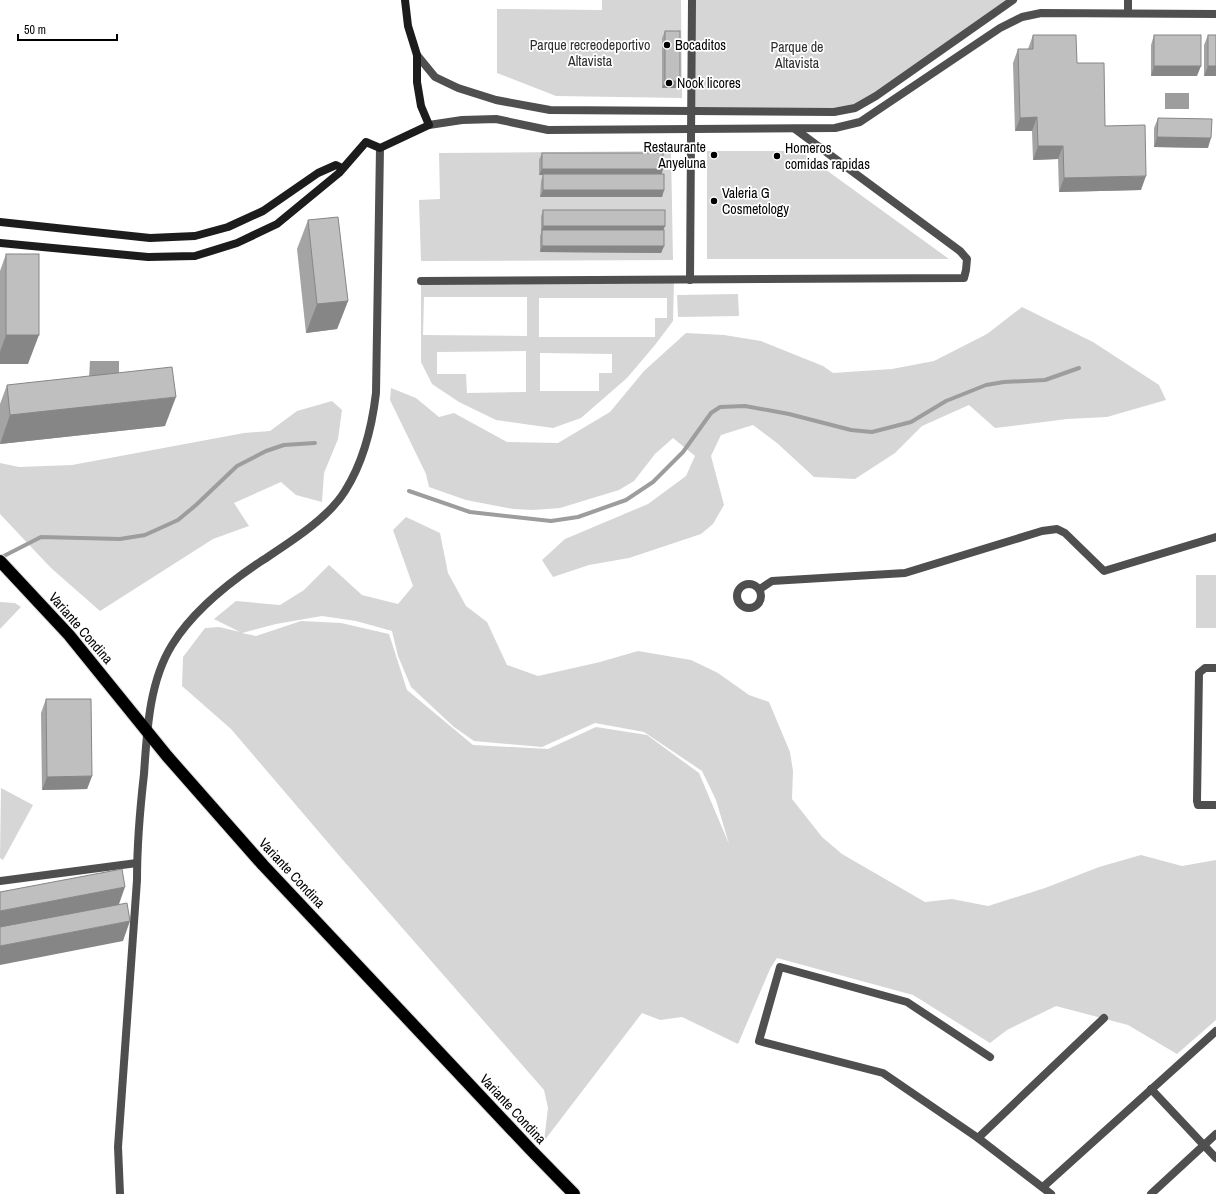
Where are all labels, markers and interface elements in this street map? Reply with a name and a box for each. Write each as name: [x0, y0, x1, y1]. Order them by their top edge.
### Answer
scale bar: [18, 16, 117, 42]
text: 50 m: [24, 22, 46, 38]
park label: Parque recreodeportivo Altavista: [530, 36, 650, 70]
place label: Bocaditos: [675, 36, 726, 54]
park label: Parque de Altavista: [771, 38, 823, 72]
marker: Bocaditos: [662, 40, 672, 50]
place label: Nook licores: [677, 74, 741, 92]
marker: Nook licores: [664, 78, 674, 88]
place label: Restaurante Anyeluna: [643, 138, 707, 172]
place label: Homeros comidas rapidas: [785, 139, 870, 173]
marker: Restaurante Anyeluna: [709, 150, 719, 160]
marker: Homeros comidas rapidas: [772, 151, 782, 161]
place label: Valeria G Cosmetology: [722, 184, 789, 218]
marker: Valeria G Cosmetology: [709, 196, 719, 206]
street label: Variante Condina: [45, 588, 117, 668]
street label: Variante Condina: [255, 834, 329, 912]
street label: Variante Condina: [476, 1070, 550, 1148]

